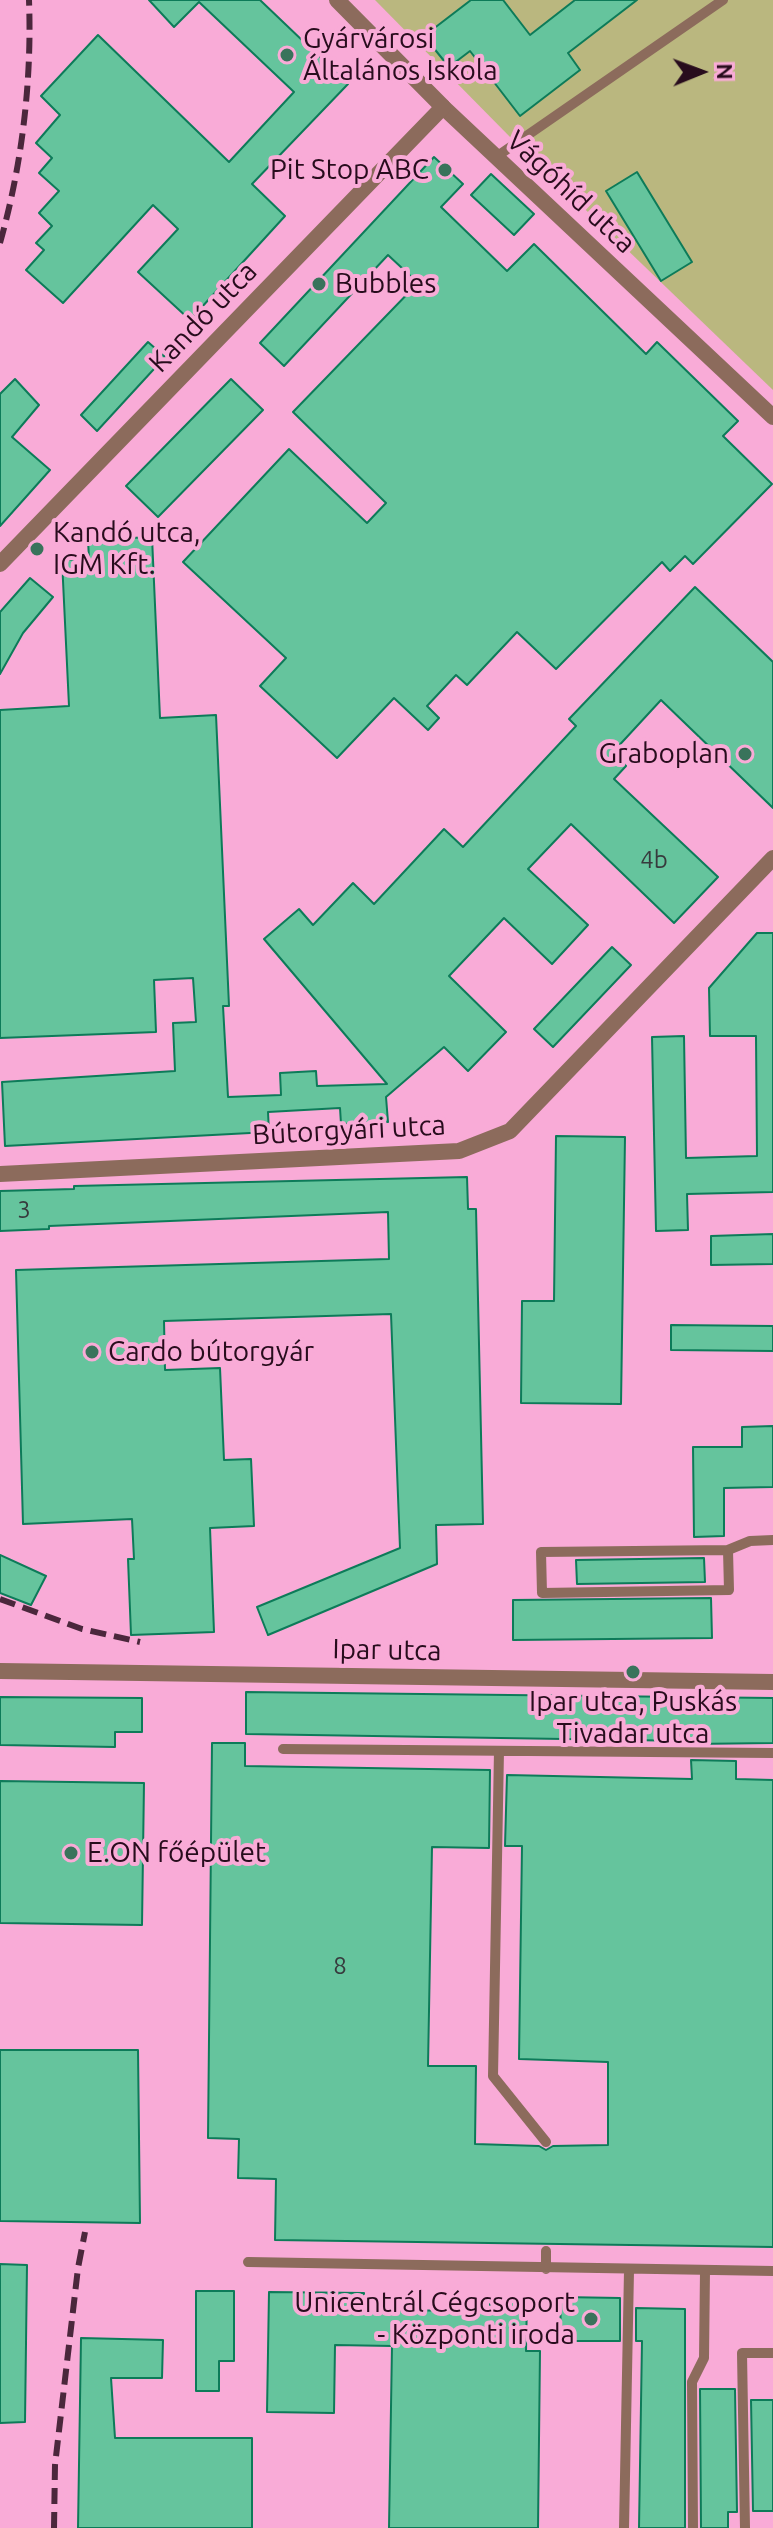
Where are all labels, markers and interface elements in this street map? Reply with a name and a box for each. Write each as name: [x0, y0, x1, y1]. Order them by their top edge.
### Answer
place label: Gyárvárosi Általános Iskola: [303, 22, 498, 88]
north arrow: [661, 32, 741, 112]
marker: Gyárvárosi Általános Iskola: [278, 46, 296, 64]
text: N: [713, 63, 738, 80]
street label: Vágóhíd utca: [500, 124, 642, 260]
place label: Pit Stop ABC: [270, 153, 429, 187]
marker: Pit Stop ABC: [436, 161, 454, 179]
street label: Kandó utca: [142, 255, 264, 379]
place label: Bubbles: [335, 267, 436, 301]
marker: Bubbles: [310, 275, 328, 293]
place label: Kandó utca, IGM Kft.: [53, 516, 201, 582]
marker: Kandó utca, IGM Kft.: [28, 540, 46, 558]
place label: Graboplan: [599, 737, 729, 771]
marker: Graboplan: [736, 745, 754, 763]
house number: 4b: [640, 846, 668, 874]
street label: Bútorgyári utca: [251, 1108, 447, 1152]
house number: 3: [17, 1196, 31, 1224]
place label: Cardo bútorgyár: [108, 1335, 314, 1369]
marker: Cardo bútorgyár: [83, 1343, 101, 1361]
street label: Ipar utca: [332, 1632, 442, 1668]
marker: Ipar utca, Puskás Tivadar utca: [624, 1663, 642, 1681]
place label: Ipar utca, Puskás Tivadar utca: [529, 1685, 737, 1751]
place label: E.ON főépület: [87, 1836, 266, 1870]
marker: E.ON főépület: [62, 1844, 80, 1862]
house number: 8: [333, 1952, 347, 1980]
place label: Unicentrál Cégcsoport - Központi iroda: [294, 2286, 575, 2352]
marker: Unicentrál Cégcsoport - Központi iroda: [582, 2310, 600, 2328]

